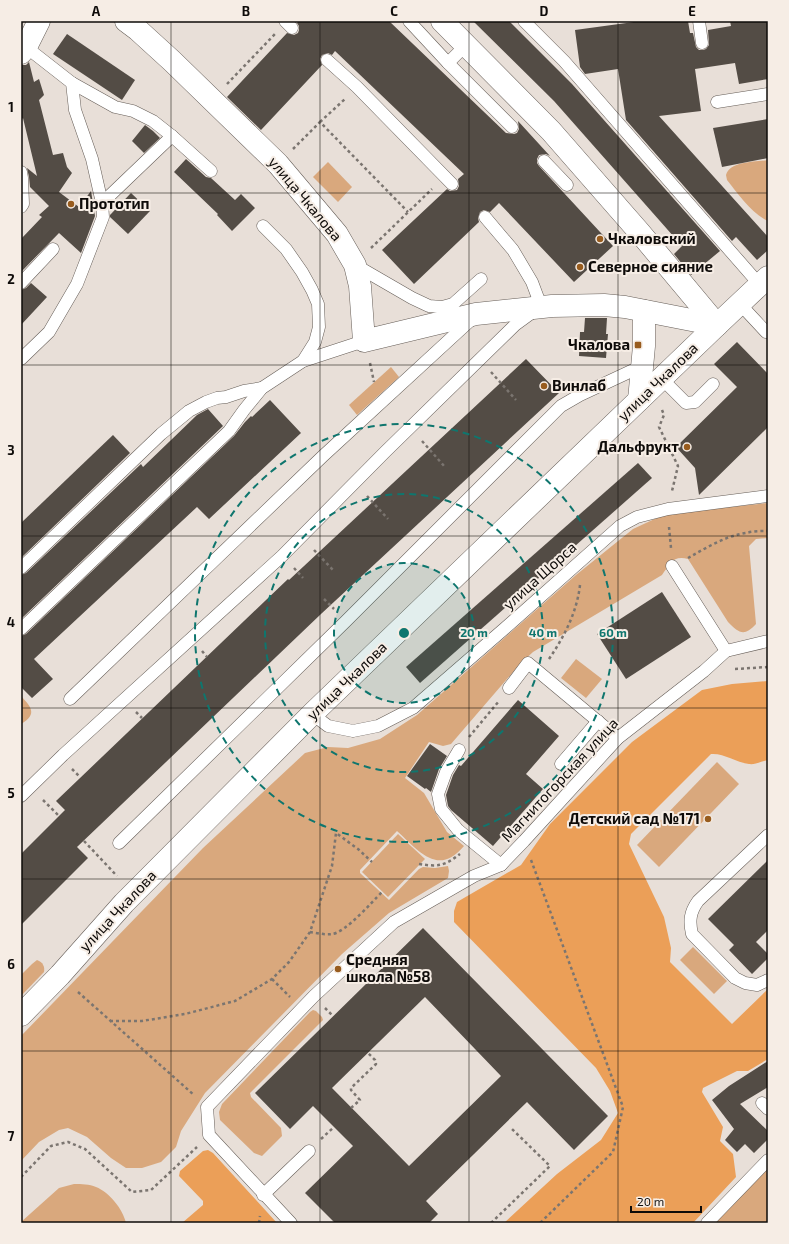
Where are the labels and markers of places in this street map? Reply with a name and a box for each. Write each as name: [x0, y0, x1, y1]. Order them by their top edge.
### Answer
place label: Прототип: [79, 194, 150, 212]
marker: Прототип: [66, 199, 76, 209]
place label: Чкаловский: [608, 229, 696, 247]
marker: Чкаловский: [595, 234, 605, 244]
place label: Северное сияние: [588, 257, 713, 275]
marker: Северное сияние: [575, 262, 585, 272]
place label: Чкалова: [568, 335, 630, 353]
marker: Чкалова: [633, 340, 643, 350]
place label: Винлаб: [552, 376, 606, 394]
marker: Винлаб: [539, 381, 549, 391]
place label: Дальфрукт: [597, 437, 679, 455]
marker: Дальфрукт: [682, 442, 692, 452]
centre of rings: [397, 626, 411, 640]
place label: Детский сад №171: [569, 809, 700, 827]
marker: Детский сад №171: [703, 814, 713, 824]
place label: Средняя школа №58: [346, 950, 431, 985]
marker: Средняя школа №58: [333, 964, 343, 974]

